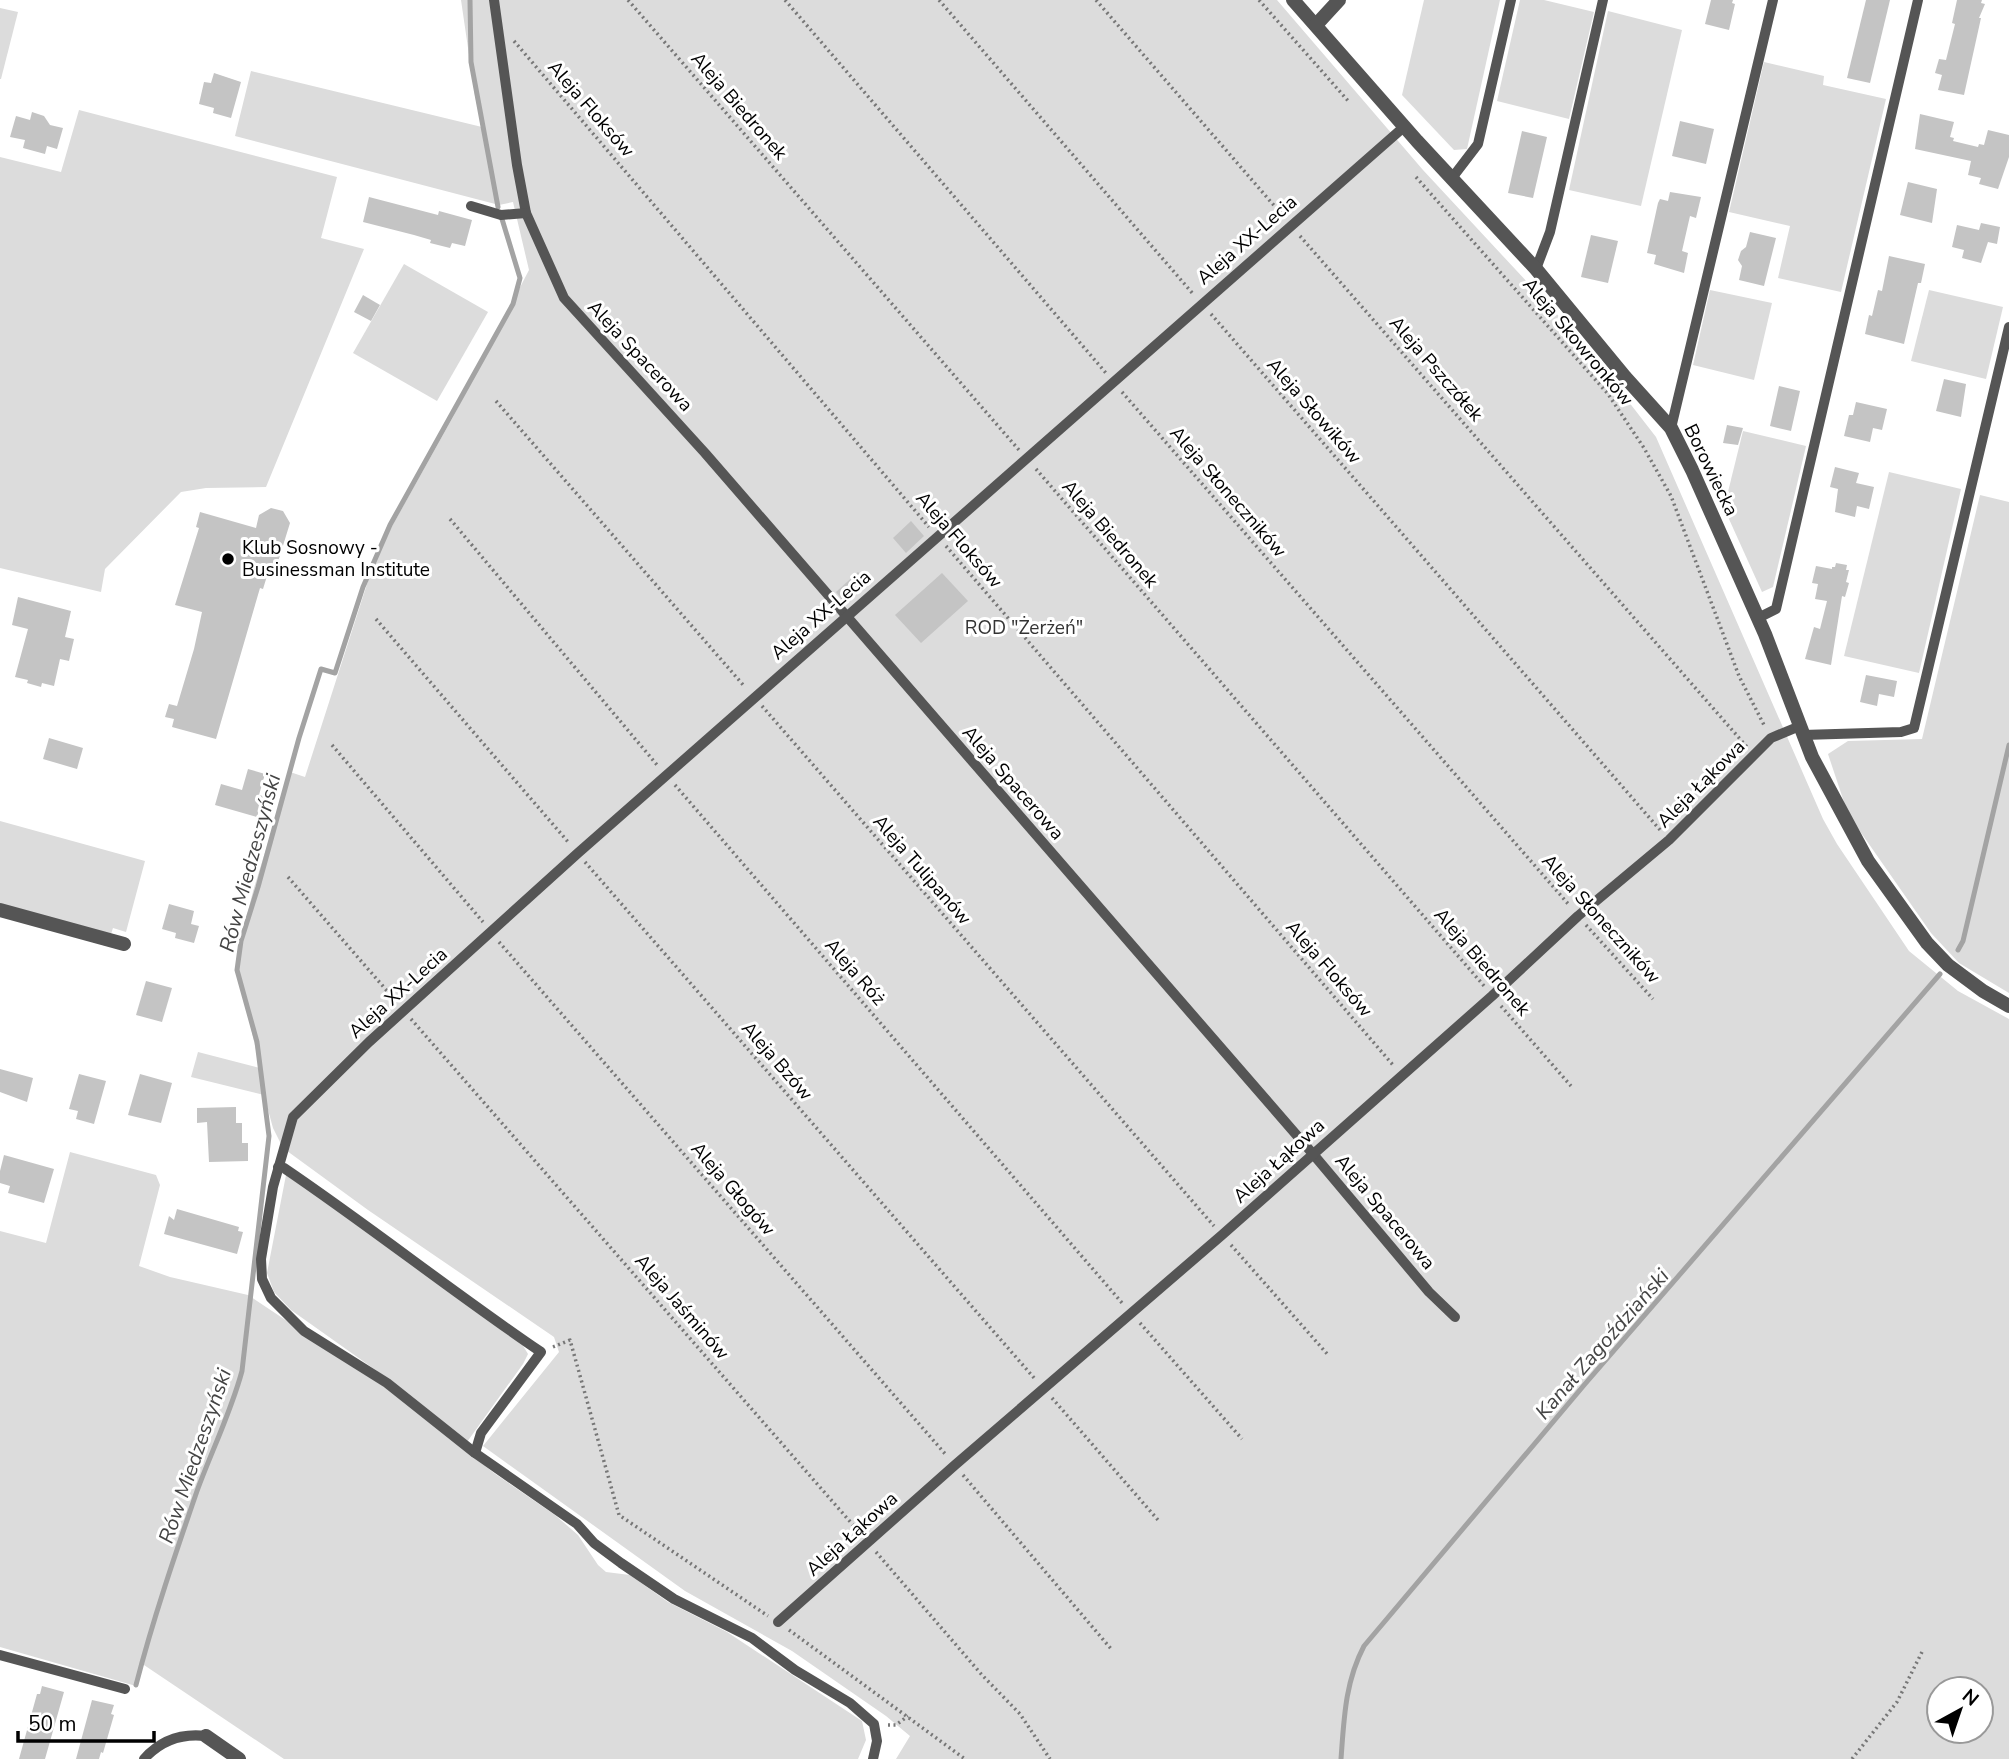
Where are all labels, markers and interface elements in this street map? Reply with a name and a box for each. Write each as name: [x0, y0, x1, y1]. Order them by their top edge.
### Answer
street label: Aleja Biedronek: [685, 47, 793, 166]
street label: Aleja Floksów: [542, 55, 640, 163]
street label: Aleja XX-Lecia: [1191, 189, 1303, 291]
street label: Aleja Skowronków: [1517, 272, 1639, 412]
street label: Aleja Spacerowa: [582, 295, 698, 417]
street label: Aleja Pszczółek: [1383, 311, 1489, 427]
street label: Aleja Słowików: [1261, 352, 1367, 470]
street label: Borowiecka: [1678, 420, 1744, 520]
street label: Aleja Słoneczników: [1164, 421, 1292, 563]
street label: Aleja Biedronek: [1056, 475, 1164, 594]
street label: Aleja Floksów: [910, 486, 1008, 594]
place label: Klub Sosnowy - Businessman Institute: [242, 535, 430, 583]
marker: Klub Sosnowy - Businessman Institute: [220, 551, 236, 567]
street label: Aleja XX-Lecia: [765, 564, 877, 666]
park label: ROD "Żerżeń": [965, 615, 1083, 641]
street label: Aleja Spacerowa: [956, 720, 1070, 846]
street label: Aleja Łąkowa: [1651, 734, 1751, 834]
water label: Rów Miedzeszyński: [213, 770, 288, 955]
street label: Aleja Tulipanów: [867, 809, 977, 931]
street label: Aleja Słoneczników: [1536, 849, 1666, 989]
street label: Aleja Biedronek: [1428, 903, 1536, 1022]
street label: Aleja Floksów: [1280, 915, 1378, 1023]
street label: Aleja Róż: [819, 933, 891, 1011]
street label: Aleja XX-Lecia: [343, 942, 453, 1044]
street label: Aleja Bzów: [735, 1016, 819, 1106]
street label: Aleja Łąkowa: [1228, 1113, 1330, 1209]
street label: Aleja Głogów: [685, 1137, 781, 1241]
street label: Aleja Spacerowa: [1329, 1149, 1441, 1275]
street label: Aleja Jaśminów: [629, 1249, 735, 1365]
water label: Kanał Zagoździański: [1529, 1262, 1676, 1425]
water label: Rów Miedzeszyński: [152, 1364, 238, 1547]
street label: Aleja Łąkowa: [801, 1486, 903, 1582]
north arrow: [1925, 1675, 1995, 1745]
text: N: [1956, 1683, 1984, 1712]
scale bar: [18, 1700, 154, 1744]
text: 50 m: [28, 1710, 77, 1738]

